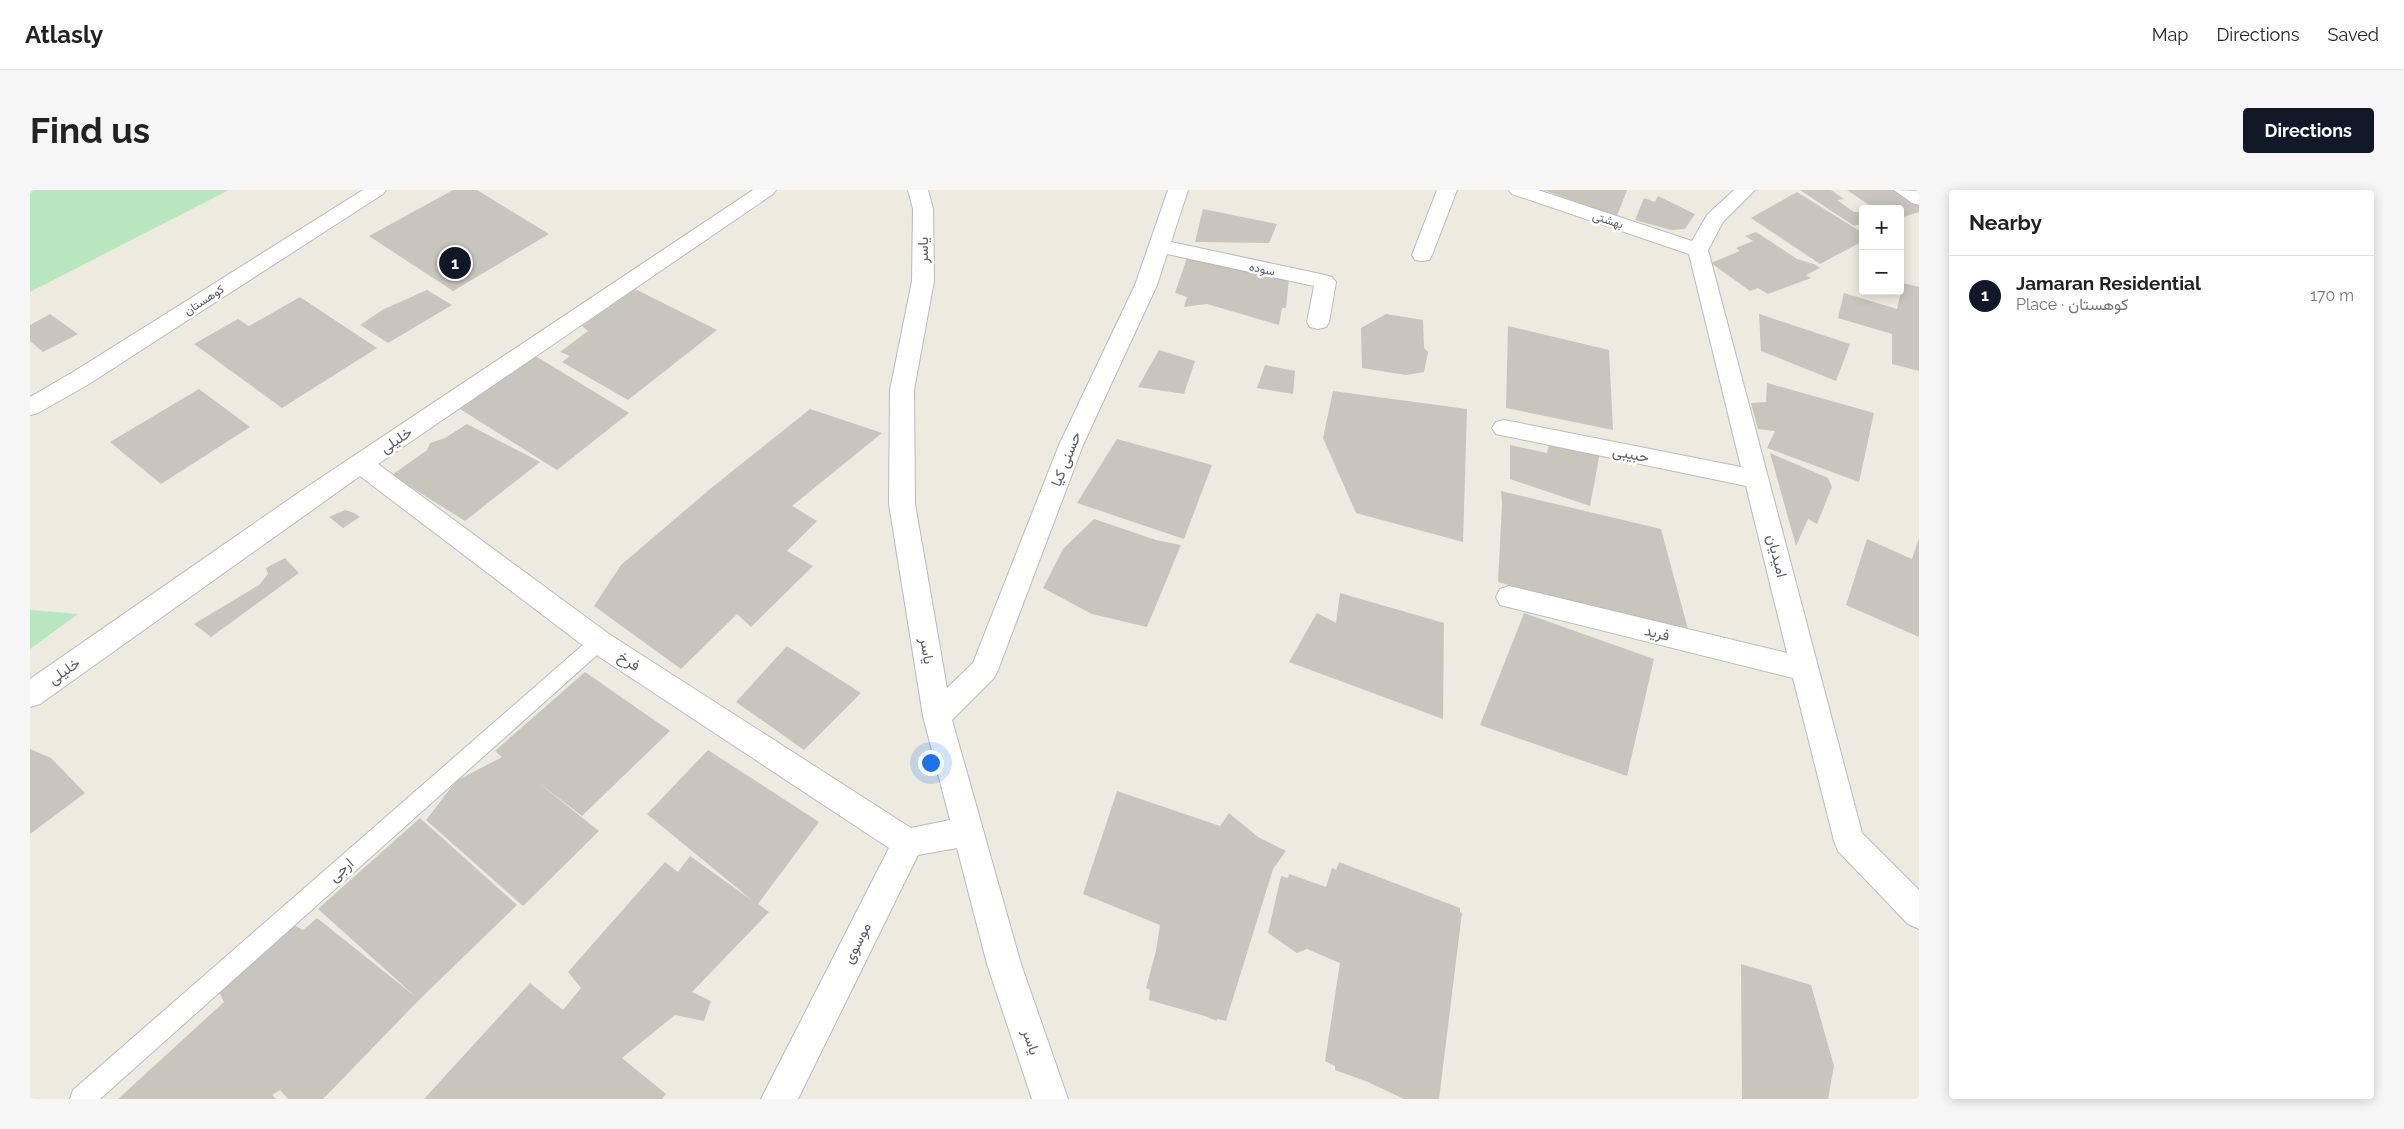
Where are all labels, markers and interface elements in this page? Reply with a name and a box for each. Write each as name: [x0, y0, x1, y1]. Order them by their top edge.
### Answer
text: Atlasly: [25, 20, 103, 49]
text: Map: [2152, 24, 2188, 45]
text: Directions: [2216, 24, 2300, 45]
text: Saved: [2328, 24, 2379, 45]
button: Directions: [2243, 108, 2374, 153]
text: Find us: [30, 110, 150, 151]
map controls: [1859, 205, 1904, 295]
button: +: [1859, 205, 1904, 250]
street label: بهشتی: [1590, 208, 1625, 233]
text: Nearby: [1969, 210, 2042, 235]
street label: یاسر: [914, 237, 932, 264]
pin: 1: [439, 244, 471, 282]
button: −: [1859, 250, 1904, 295]
street label: سوده: [1248, 259, 1276, 280]
text: Jamaran Residential: [2016, 272, 2201, 294]
street label: کوهستان: [181, 282, 227, 319]
text: 1: [1981, 286, 1989, 305]
text: 170 m: [2310, 286, 2354, 305]
text: Place · کوهستان: [2016, 295, 2128, 314]
street label: خلیلی: [377, 423, 416, 458]
street label: حسنی کیا: [1047, 429, 1086, 489]
street label: حبیبی: [1611, 442, 1651, 467]
street label: امیدیان: [1763, 533, 1791, 579]
street label: فرید: [1643, 621, 1672, 645]
street label: یاسر: [916, 636, 938, 665]
street label: فرخ: [613, 647, 644, 676]
street label: خلیلی: [45, 654, 84, 689]
your location: [918, 750, 944, 776]
street label: ارجی: [325, 854, 358, 887]
street label: موسوی: [839, 919, 876, 967]
street label: یاسر: [1018, 1026, 1044, 1057]

